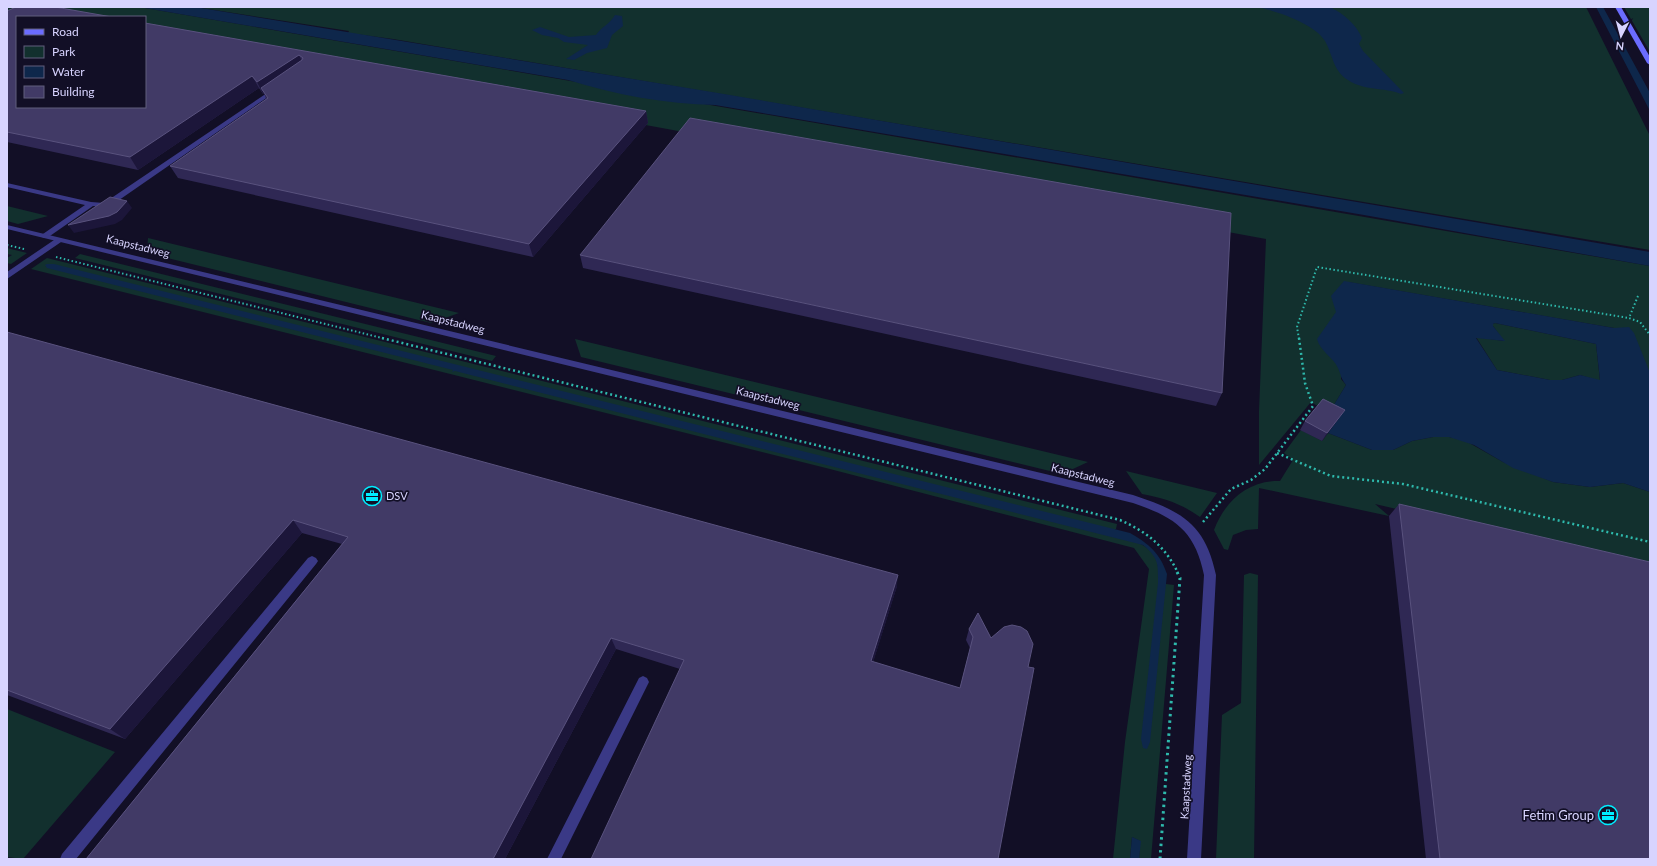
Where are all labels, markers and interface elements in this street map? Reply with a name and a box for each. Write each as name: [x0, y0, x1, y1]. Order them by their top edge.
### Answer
legend: [16, 16, 146, 108]
north arrow: [1601, 16, 1641, 56]
text: Road: [52, 24, 79, 39]
text: N: [1615, 40, 1625, 53]
text: Park: [52, 44, 76, 59]
text: Water: [52, 64, 85, 79]
text: Building: [52, 84, 95, 99]
street label: Kaapstadweg: [105, 231, 171, 260]
street label: Kaapstadweg: [420, 307, 486, 336]
street label: Kaapstadweg: [735, 383, 801, 412]
street label: Kaapstadweg: [1050, 460, 1116, 489]
office icon: DSV: [361, 485, 383, 507]
place label: DSV: [386, 489, 408, 502]
street label: Kaapstadweg: [1177, 754, 1194, 820]
office icon: Fetim Group: [1597, 804, 1619, 826]
place label: Fetim Group: [1523, 807, 1594, 823]

